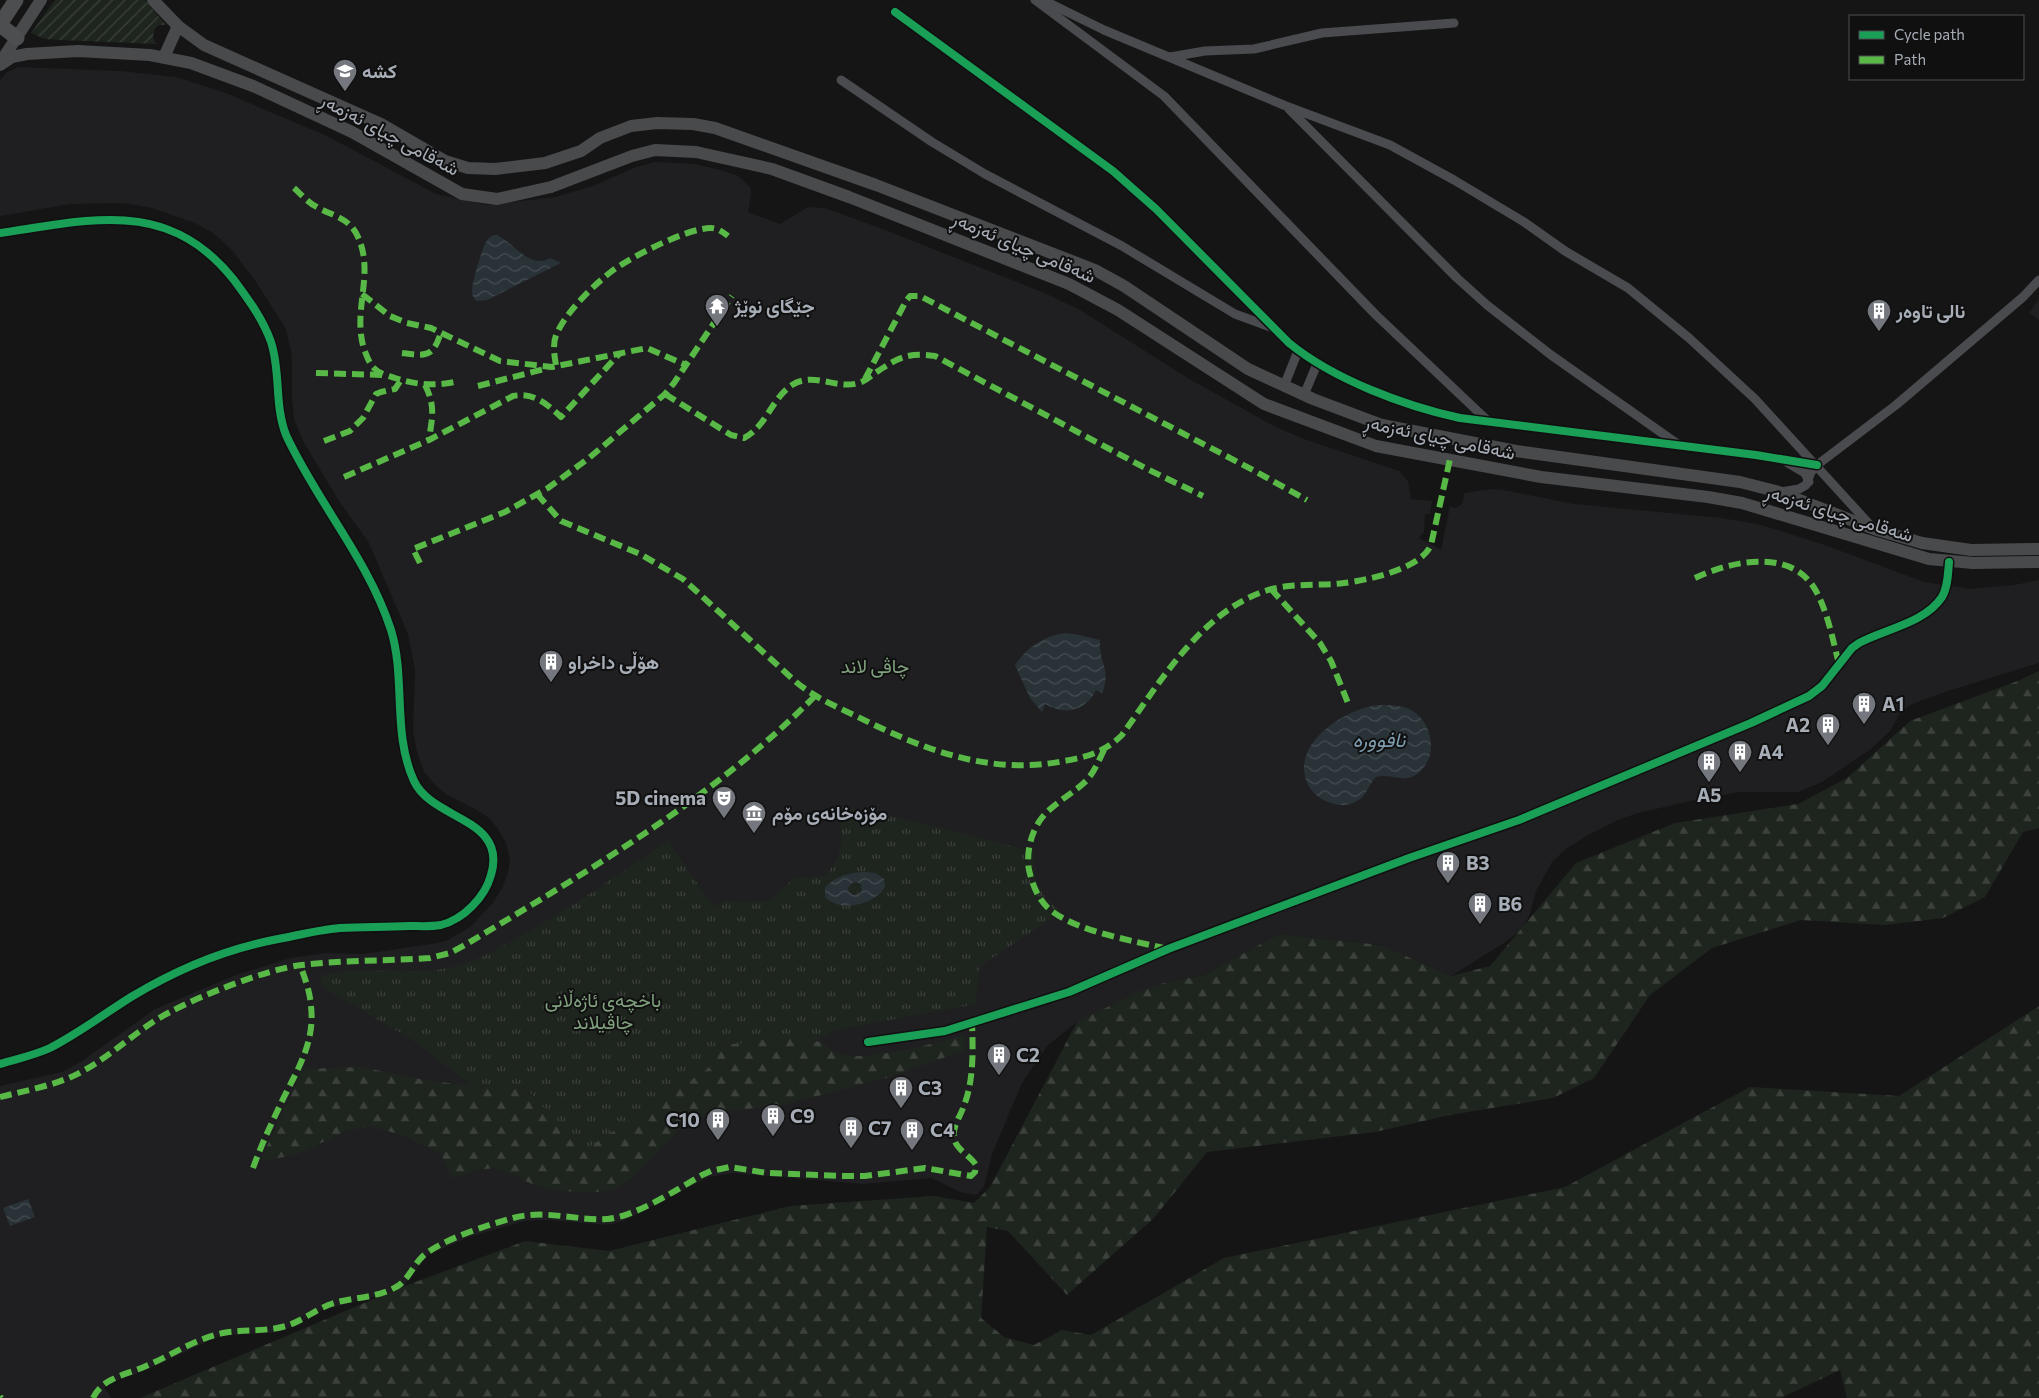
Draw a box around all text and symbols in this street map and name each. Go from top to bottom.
legend [1849,15,2024,80]
text: Cycle path [1894,25,1965,43]
text: Path [1894,50,1926,68]
school or university icon: كشه [332,58,358,92]
place label: كشه [362,59,397,82]
street label: شەقامی چیای ئەزمەڕ [314,87,464,184]
street label: شەقامی چیای ئەزمەڕ [946,206,1099,292]
temple icon: جێگای نوێژ [704,293,730,327]
place label: جێگای نوێژ [733,294,815,319]
building icon: نالی تاوەر [1866,298,1892,332]
place label: نالی تاوەر [1895,299,1965,324]
street label: شەقامی چیای ئەزمەڕ [1360,409,1518,469]
street label: شەقامی چیای ئەزمەڕ [1760,479,1916,551]
building icon: هۆڵی داخراو [538,649,564,683]
place label: هۆڵی داخراو [568,650,659,675]
park label: چاڤی لاند [841,654,909,680]
building icon: A1 [1851,691,1877,725]
place label: A1 [1882,692,1904,715]
building icon: A2 [1815,712,1841,746]
place label: A2 [1786,713,1810,736]
water label: نافوورە [1353,727,1407,753]
building icon: A4 [1727,739,1753,773]
place label: A4 [1758,740,1784,763]
building icon: A5 [1696,749,1722,783]
place label: A5 [1697,783,1721,806]
theatre icon: 5D cinema [711,785,737,819]
place label: 5D cinema [615,786,706,809]
museum icon: مۆزەخانەی مۆم [741,800,767,834]
place label: مۆزەخانەی مۆم [772,801,887,826]
building icon: B3 [1435,850,1461,884]
place label: B3 [1466,851,1490,874]
building icon: B6 [1467,891,1493,925]
place label: B6 [1498,892,1522,915]
park label: باخچەی ئاژەڵانی چاڤیلاند [545,988,661,1036]
building icon: C2 [986,1042,1012,1076]
place label: C2 [1016,1043,1040,1066]
building icon: C3 [888,1075,914,1109]
place label: C3 [918,1076,942,1099]
building icon: C9 [760,1103,786,1137]
place label: C9 [790,1104,815,1127]
building icon: C10 [705,1107,731,1141]
place label: C10 [666,1108,700,1131]
building icon: C7 [838,1115,864,1149]
place label: C7 [868,1116,891,1139]
building icon: C4 [899,1117,925,1151]
place label: C4 [930,1118,955,1141]

